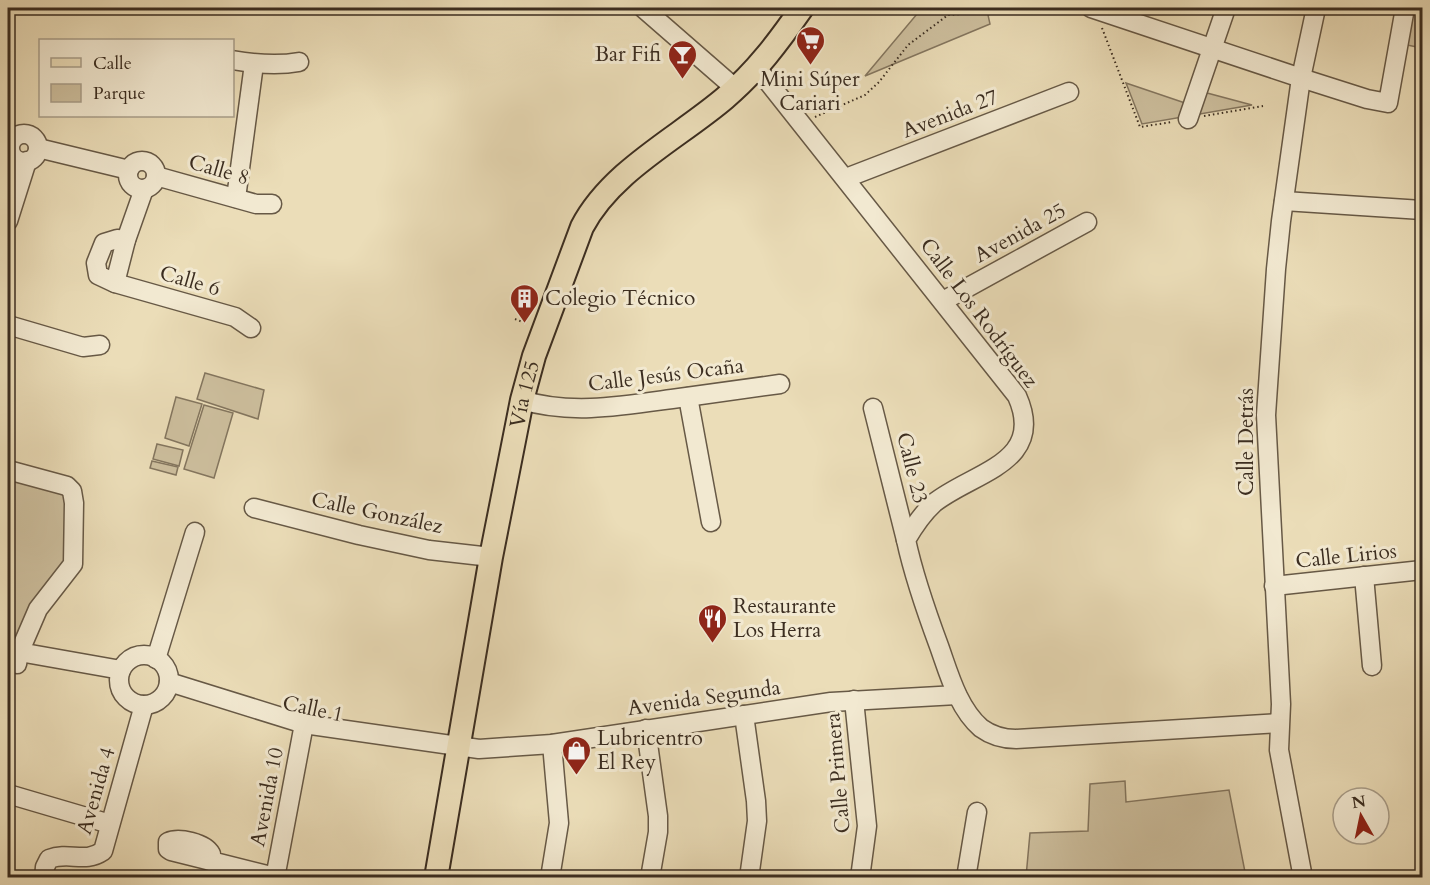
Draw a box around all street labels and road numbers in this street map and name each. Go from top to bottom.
street label: Avenida 27 [898,82,1002,146]
street label: Calle 8 [185,148,253,192]
street label: Avenida 25 [969,196,1071,270]
street label: Calle Los Rodríguez [913,232,1045,394]
street label: Calle 6 [156,259,224,303]
street label: Calle Jesús Ocaña [586,351,746,399]
street label: Vía 125 [502,357,547,430]
street label: Calle Detrás [1232,388,1261,496]
street label: Calle 23 [889,429,935,507]
street label: Calle González [309,485,446,541]
street label: Calle Lirios [1294,536,1398,576]
street label: Avenida Segunda [626,673,782,723]
street label: Calle 1 [280,688,346,730]
street label: Calle Primera [818,711,858,835]
street label: Avenida 4 [70,744,122,838]
street label: Avenida 10 [243,745,291,849]

